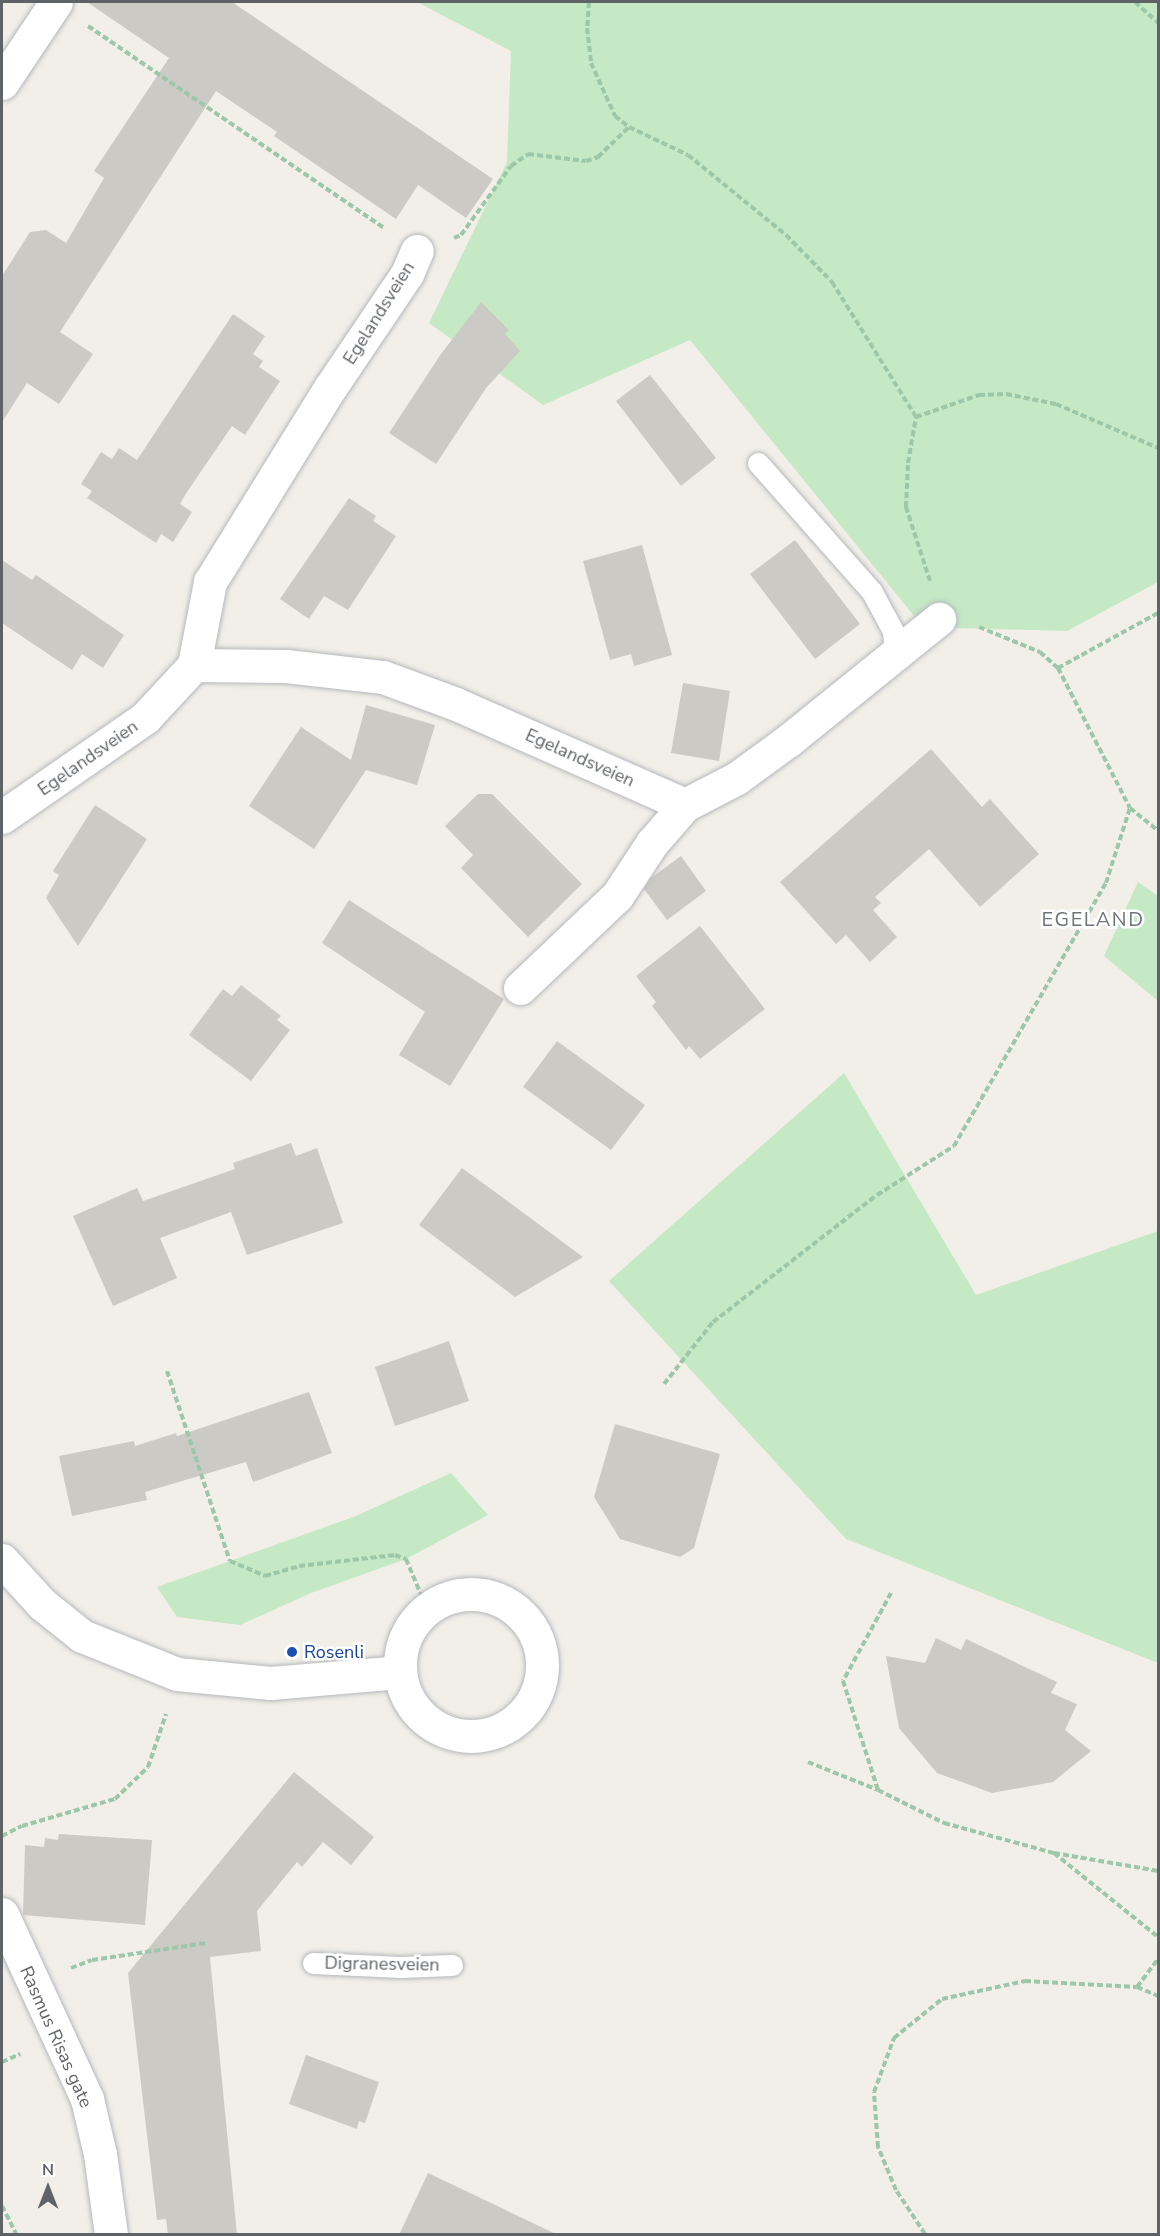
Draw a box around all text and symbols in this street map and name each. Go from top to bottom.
street label: Egelandsveien [339,258,419,368]
street label: Egelandsveien [34,716,142,800]
street label: Egelandsveien [522,724,638,792]
district label: EGELAND [1042,907,1144,931]
place label: Rosenli [304,1641,364,1663]
marker: Rosenli [285,1645,299,1659]
street label: Digranesveien [324,1952,440,1976]
street label: Rasmus Risas gate [15,1963,97,2111]
north arrow [18,2158,78,2218]
text: N [42,2159,54,2181]

